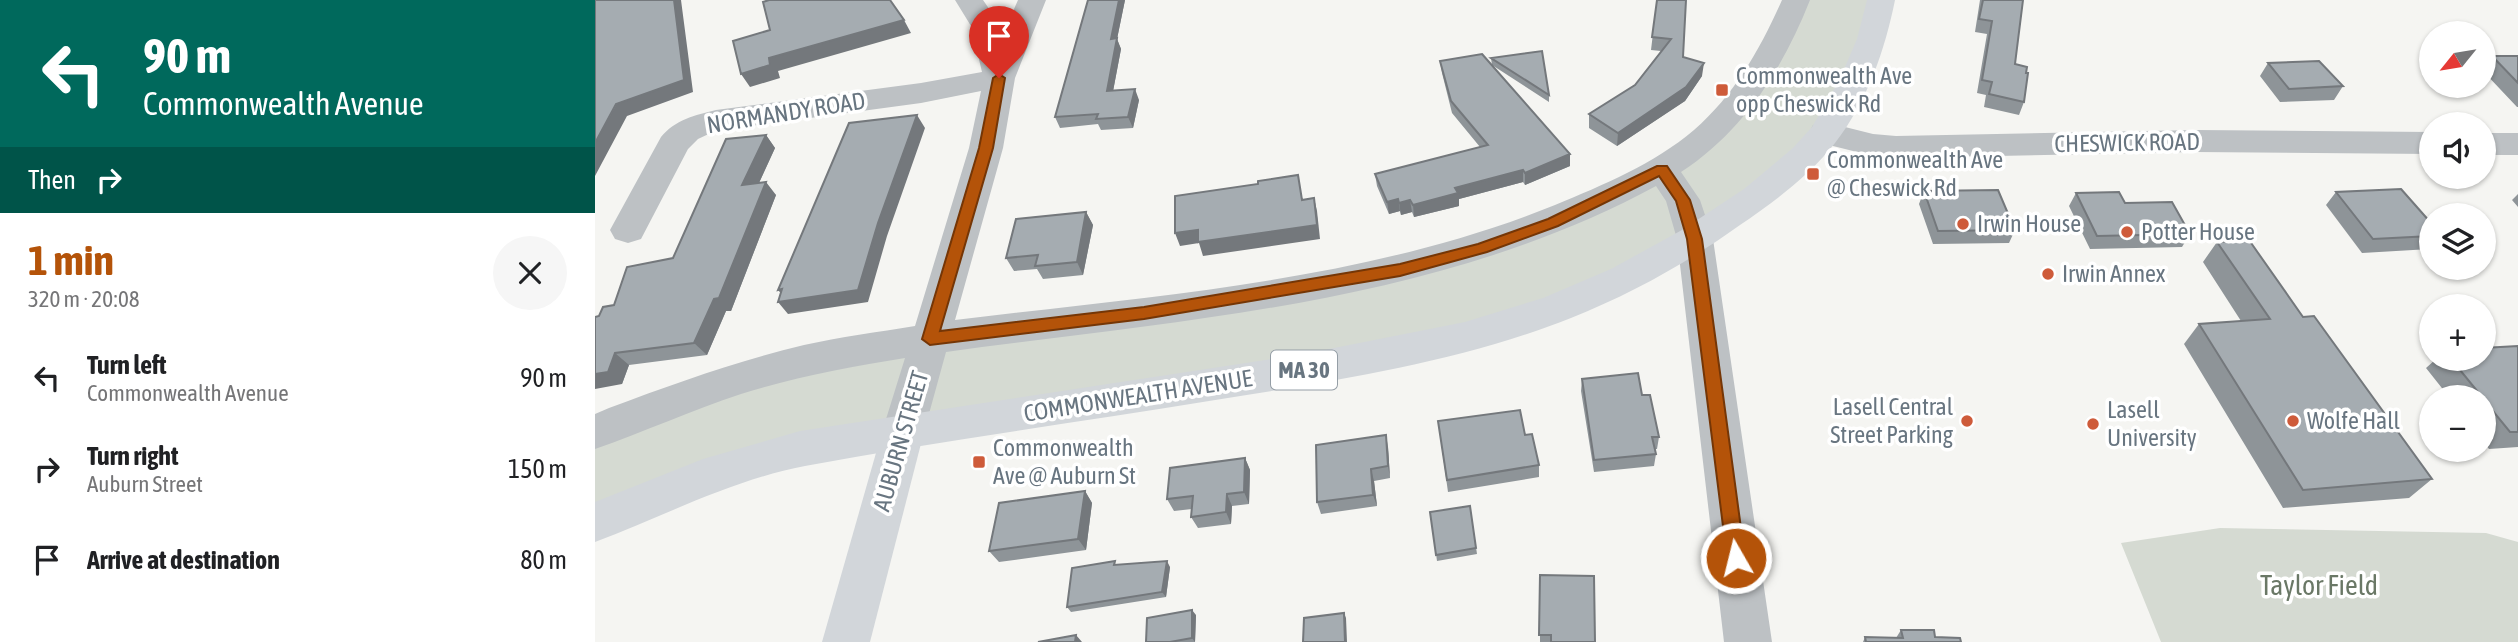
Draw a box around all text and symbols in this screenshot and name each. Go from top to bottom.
pin [969,6,1029,78]
icon: arrive [980,17,1018,55]
north arrow [2419,21,2495,98]
map controls [2419,21,2496,462]
text: 90 m [143,27,231,83]
icon: left [28,28,119,119]
place label: Commonwealth Ave opp Cheswick Rd [1736,62,1912,117]
marker: Commonwealth Ave opp Cheswick Rd [1714,82,1730,98]
text: Commonwealth Avenue [143,85,423,122]
street label: NORMANDY ROAD [705,87,867,138]
button: sound [2419,112,2496,189]
street label: CHESWICK ROAD [2054,128,2200,157]
place label: Commonwealth Ave @ Cheswick Rd [1827,146,2003,201]
icon: right [90,161,128,199]
text: Then [28,165,76,195]
marker: Commonwealth Ave @ Cheswick Rd [1805,166,1821,182]
button: layers [2419,203,2496,280]
place label: Irwin House [1977,210,2081,237]
marker: Irwin House [1955,216,1971,232]
place label: Potter House [2141,218,2255,245]
marker: Potter House [2119,224,2135,240]
text: 1 min [28,236,114,284]
button: close [493,236,567,310]
place label: Irwin Annex [2062,260,2166,287]
marker: Irwin Annex [2040,266,2056,282]
text: 320 m · 20:08 [28,286,140,312]
button: + [2419,294,2496,371]
text: Turn left [87,350,167,380]
road number: MA 30 [1271,350,1337,390]
icon: left [28,359,66,397]
text: 90 m [520,363,567,393]
street label: COMMONWEALTH AVENUE [1022,364,1254,427]
street label: AUBURN STREET [868,367,934,514]
text: Commonwealth Avenue [87,380,289,406]
button: − [2419,385,2496,462]
place label: Lasell Central Street Parking [1830,393,1954,448]
place label: Lasell University [2107,396,2197,451]
place label: Wolfe Hall [2307,407,2401,434]
marker: Lasell Central Street Parking [1959,413,1975,429]
marker: Wolfe Hall [2285,413,2301,429]
marker: Lasell University [2085,416,2101,432]
place label: Commonwealth Ave @ Auburn St [993,434,1136,489]
text: Turn right [87,441,178,471]
icon: right [28,450,66,488]
text: 150 m [508,454,567,484]
marker: Commonwealth Ave @ Auburn St [971,454,987,470]
text: Auburn Street [87,471,203,497]
position arrow [1699,521,1773,595]
icon: arrive [28,541,66,579]
text: Arrive at destination [87,545,280,575]
text: 80 m [520,545,567,575]
park label: Taylor Field [2260,569,2378,601]

